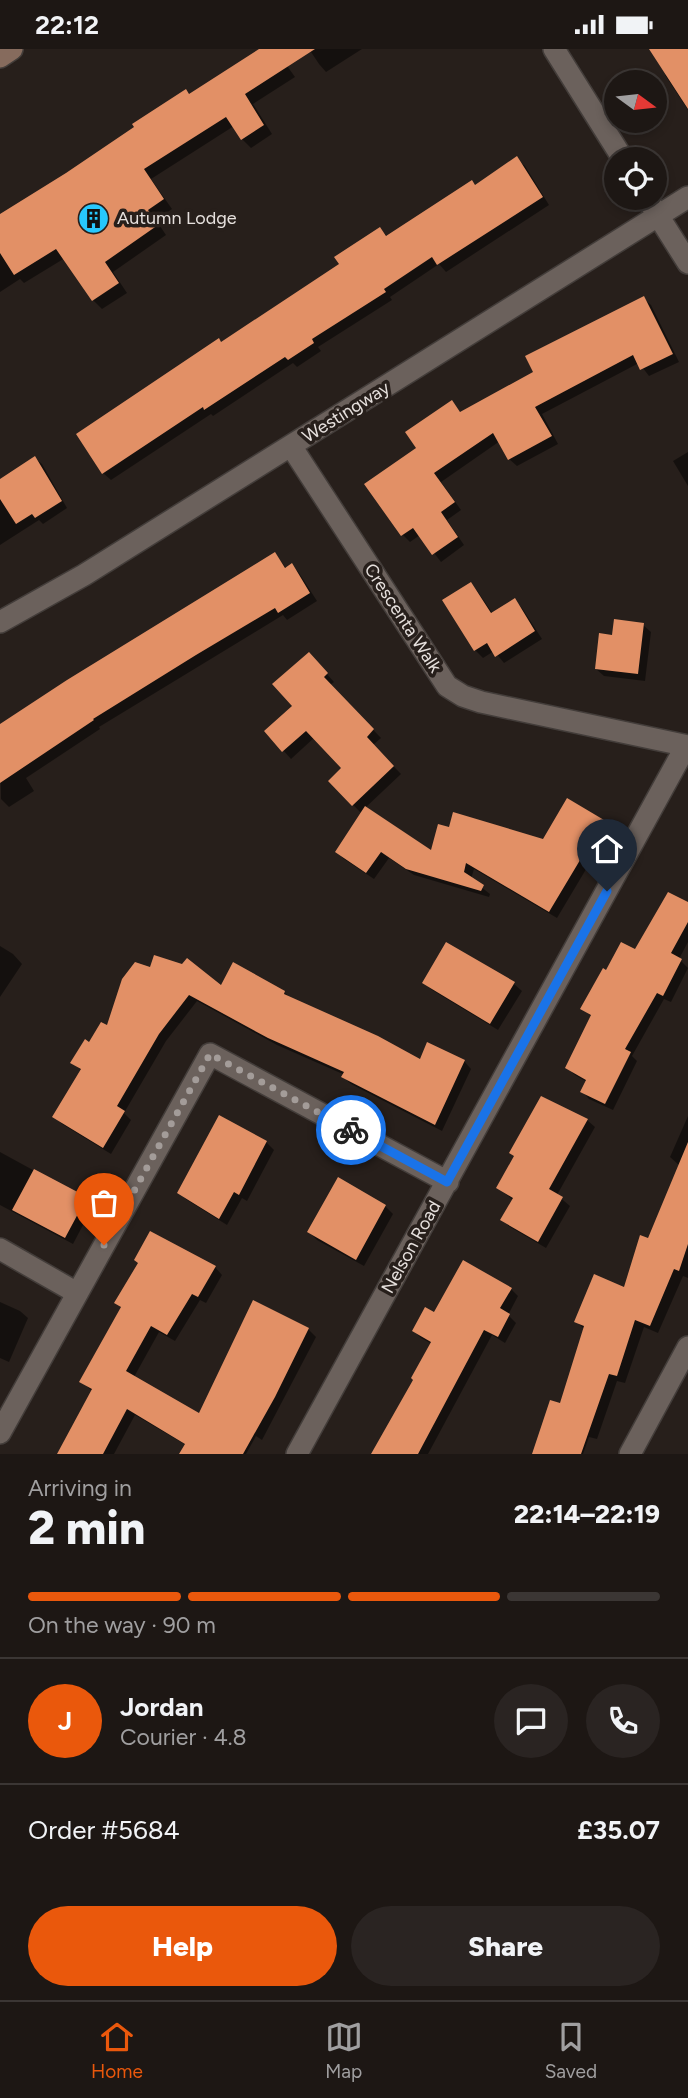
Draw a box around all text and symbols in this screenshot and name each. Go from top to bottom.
text: 22:12 [35,9,99,41]
north arrow [604,70,667,133]
map controls [604,70,667,210]
button: locate [604,147,667,210]
building icon: Autumn Lodge [77,201,111,235]
place label: Autumn Lodge [117,207,237,229]
street label: Westingway [298,376,394,448]
street label: Crescenta Walk [360,559,447,677]
pin [577,819,637,891]
icon: home [588,830,626,868]
courier [316,1095,386,1165]
icon: bike [332,1111,370,1149]
pin [74,1173,134,1245]
icon: bag [85,1184,123,1222]
street label: Nelson Road [377,1197,445,1297]
text: Arriving in [28,1474,132,1502]
text: 22:14–22:19 [514,1498,660,1530]
text: 2 min [28,1500,145,1556]
text: On the way · 90 m [28,1611,216,1639]
button: chat [494,1684,568,1758]
button: phone [586,1684,660,1758]
text: Jordan [120,1691,203,1723]
text: J [58,1705,72,1737]
text: Courier · 4.8 [120,1723,247,1751]
text: Order #5684 [28,1814,180,1846]
text: £35.07 [577,1814,660,1846]
button: Help [28,1906,337,1986]
button: Share [351,1906,660,1986]
tab: Home [91,2018,143,2083]
tab: Map [325,2018,363,2083]
tab: Saved [545,2018,597,2083]

